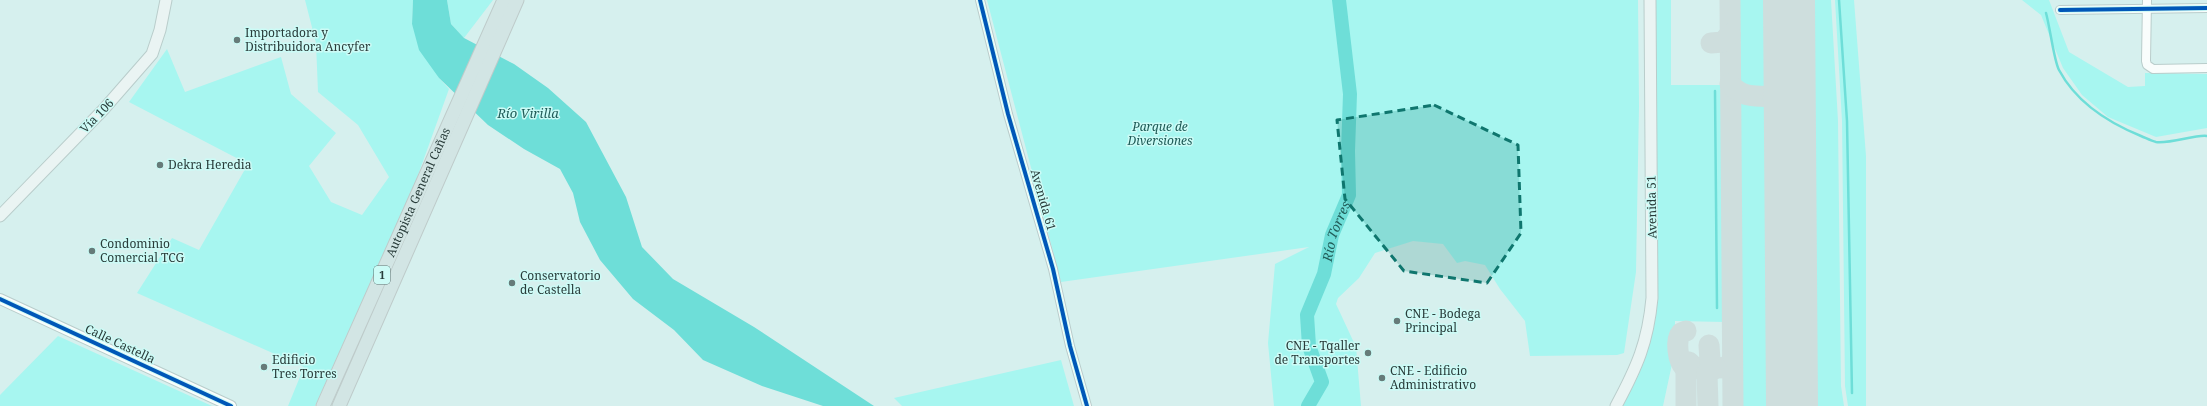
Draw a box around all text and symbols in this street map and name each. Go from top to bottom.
place label: Importadora y Distribuidora Ancyfer [245,24,371,55]
marker: Importadora y Distribuidora Ancyfer [232,35,242,45]
street label: Vía 106 [76,94,118,137]
water label: Río Virilla [496,104,559,122]
park label: Parque de Diversiones [1126,118,1193,149]
street label: Autopista General Cañas [382,125,454,260]
place label: Dekra Heredia [168,156,252,173]
marker: Dekra Heredia [155,160,165,170]
street label: Avenida 61 [1027,167,1060,233]
street label: Avenida 51 [1642,175,1661,239]
water label: Río Torres [1318,198,1354,264]
place label: Condominio Comercial TCG [100,235,185,266]
marker: Condominio Comercial TCG [87,246,97,256]
road number: 1 [374,266,390,284]
place label: Conservatorio de Castella [520,267,601,298]
marker: Conservatorio de Castella [507,278,517,288]
place label: CNE - Bodega Principal [1405,305,1481,336]
marker: CNE - Bodega Principal [1392,316,1402,326]
street label: Calle Castella [82,320,158,367]
place label: CNE - Tqaller de Transportes [1274,337,1360,368]
marker: CNE - Tqaller de Transportes [1363,348,1373,358]
place label: Edificio Tres Torres [272,351,337,382]
marker: Edificio Tres Torres [259,362,269,372]
place label: CNE - Edificio Administrativo [1390,362,1476,393]
marker: CNE - Edificio Administrativo [1377,373,1387,383]

